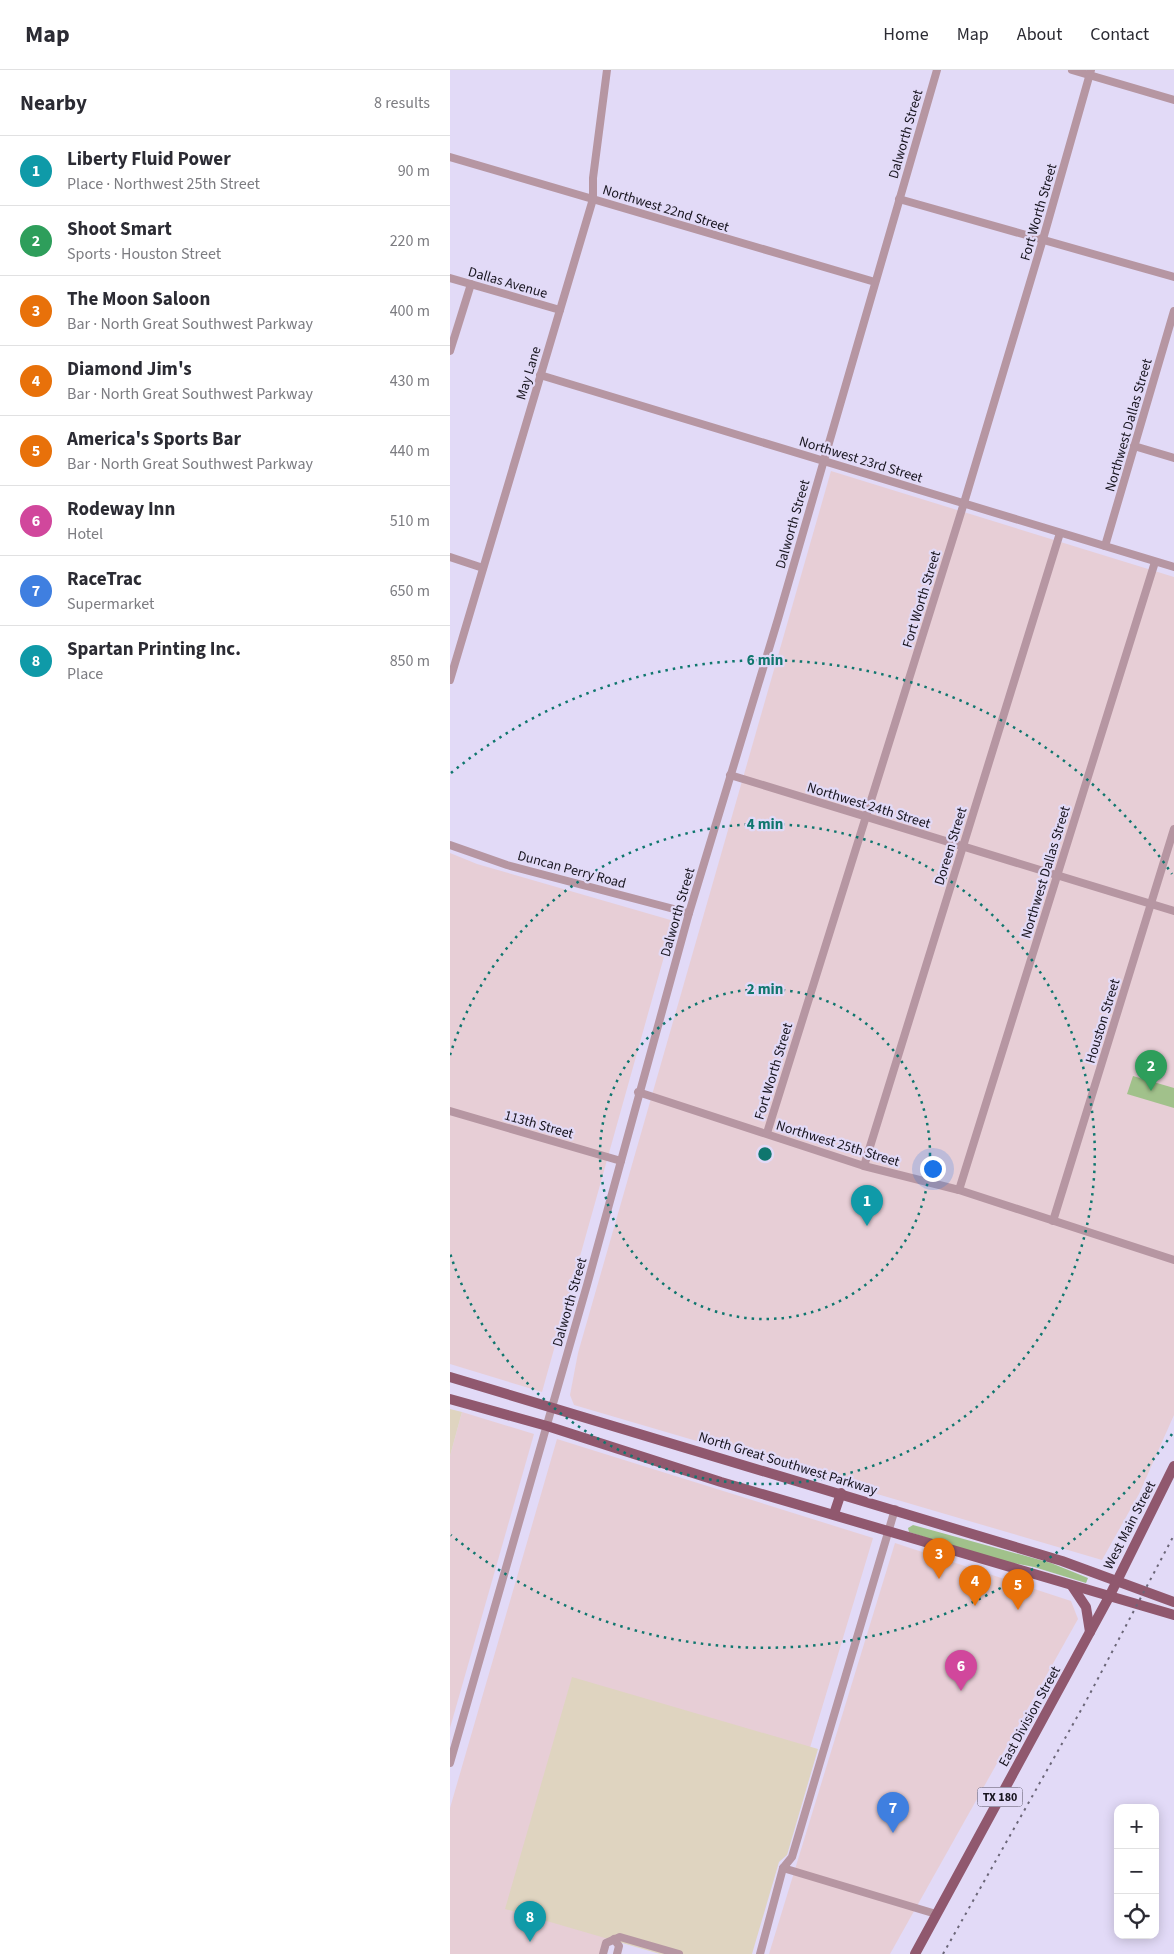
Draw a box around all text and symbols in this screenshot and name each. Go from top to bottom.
text: Map [25,17,70,52]
text: Home [883,22,929,47]
text: Map [957,22,989,47]
text: About [1017,22,1062,47]
text: Contact [1090,22,1149,47]
street label: Dalworth Street [884,87,928,181]
text: Nearby [20,88,87,118]
text: 8 results [374,92,430,114]
text: Liberty Fluid Power [67,146,231,173]
text: 1 [32,160,40,182]
text: 90 m [398,160,430,182]
street label: Fort Worth Street [1016,161,1062,263]
text: Place · Northwest 25th Street [67,173,260,195]
street label: Northwest 22nd Street [600,180,732,238]
text: Shoot Smart [67,216,172,243]
text: 2 [32,230,40,252]
text: 220 m [390,230,430,252]
text: Sports · Houston Street [67,243,221,265]
street label: Dallas Avenue [466,262,550,304]
text: The Moon Saloon [67,286,210,313]
text: 3 [32,300,40,322]
text: 400 m [390,300,430,322]
text: Bar · North Great Southwest Parkway [67,313,313,335]
street label: May Lane [511,344,547,403]
text: Diamond Jim's [67,356,192,383]
street label: Northwest Dallas Street [1100,356,1158,494]
text: 4 [32,370,40,392]
text: 430 m [390,370,430,392]
text: Bar · North Great Southwest Parkway [67,383,313,405]
text: America's Sports Bar [67,426,241,453]
street label: Northwest 23rd Street [796,432,925,488]
text: 5 [32,440,40,462]
text: 440 m [390,440,430,462]
text: Bar · North Great Southwest Parkway [67,453,313,475]
street label: Dalworth Street [771,477,815,571]
text: Rodeway Inn [67,496,175,523]
text: 6 [32,510,40,532]
text: 510 m [390,510,430,532]
text: Hotel [67,523,103,545]
street label: Fort Worth Street [898,548,946,650]
text: RaceTrac [67,566,142,593]
text: 7 [32,580,40,602]
text: 650 m [390,580,430,602]
text: Supermarket [67,593,154,615]
text: Spartan Printing Inc. [67,636,241,663]
text: 8 [32,650,40,672]
text: 850 m [390,650,430,672]
text: 6 min [747,650,783,671]
text: Place [67,663,103,685]
street label: Northwest 24th Street [805,778,933,834]
street label: Northwest Dallas Street [1016,803,1076,941]
street label: Doreen Street [930,805,972,888]
text: 4 min [747,814,783,835]
street label: Duncan Perry Road [515,846,628,894]
street label: Dalworth Street [656,865,700,959]
street label: Houston Street [1081,976,1125,1066]
text: 2 min [747,979,783,1000]
street label: Fort Worth Street [750,1020,798,1122]
pin: 2 [1135,1050,1167,1091]
street label: 113th Street [502,1106,576,1144]
street label: Northwest 25th Street [774,1116,902,1172]
centre of rings [756,1145,774,1163]
your location [920,1156,946,1182]
pin: 1 [851,1185,883,1226]
street label: Dalworth Street [548,1255,592,1349]
street label: North Great Southwest Parkway [696,1427,880,1501]
street label: West Main Street [1099,1477,1161,1573]
pin: 3 [923,1538,955,1579]
pin: 4 [959,1565,991,1606]
pin: 5 [1002,1569,1034,1610]
pin: 6 [945,1650,977,1691]
street label: East Division Street [994,1662,1066,1770]
road number: TX 180 [978,1788,1022,1806]
pin: 7 [877,1792,909,1833]
map controls [1114,1804,1159,1939]
button: + [1114,1804,1159,1849]
button: − [1114,1849,1159,1894]
button: locate [1114,1894,1159,1939]
pin: 8 [514,1901,546,1942]

